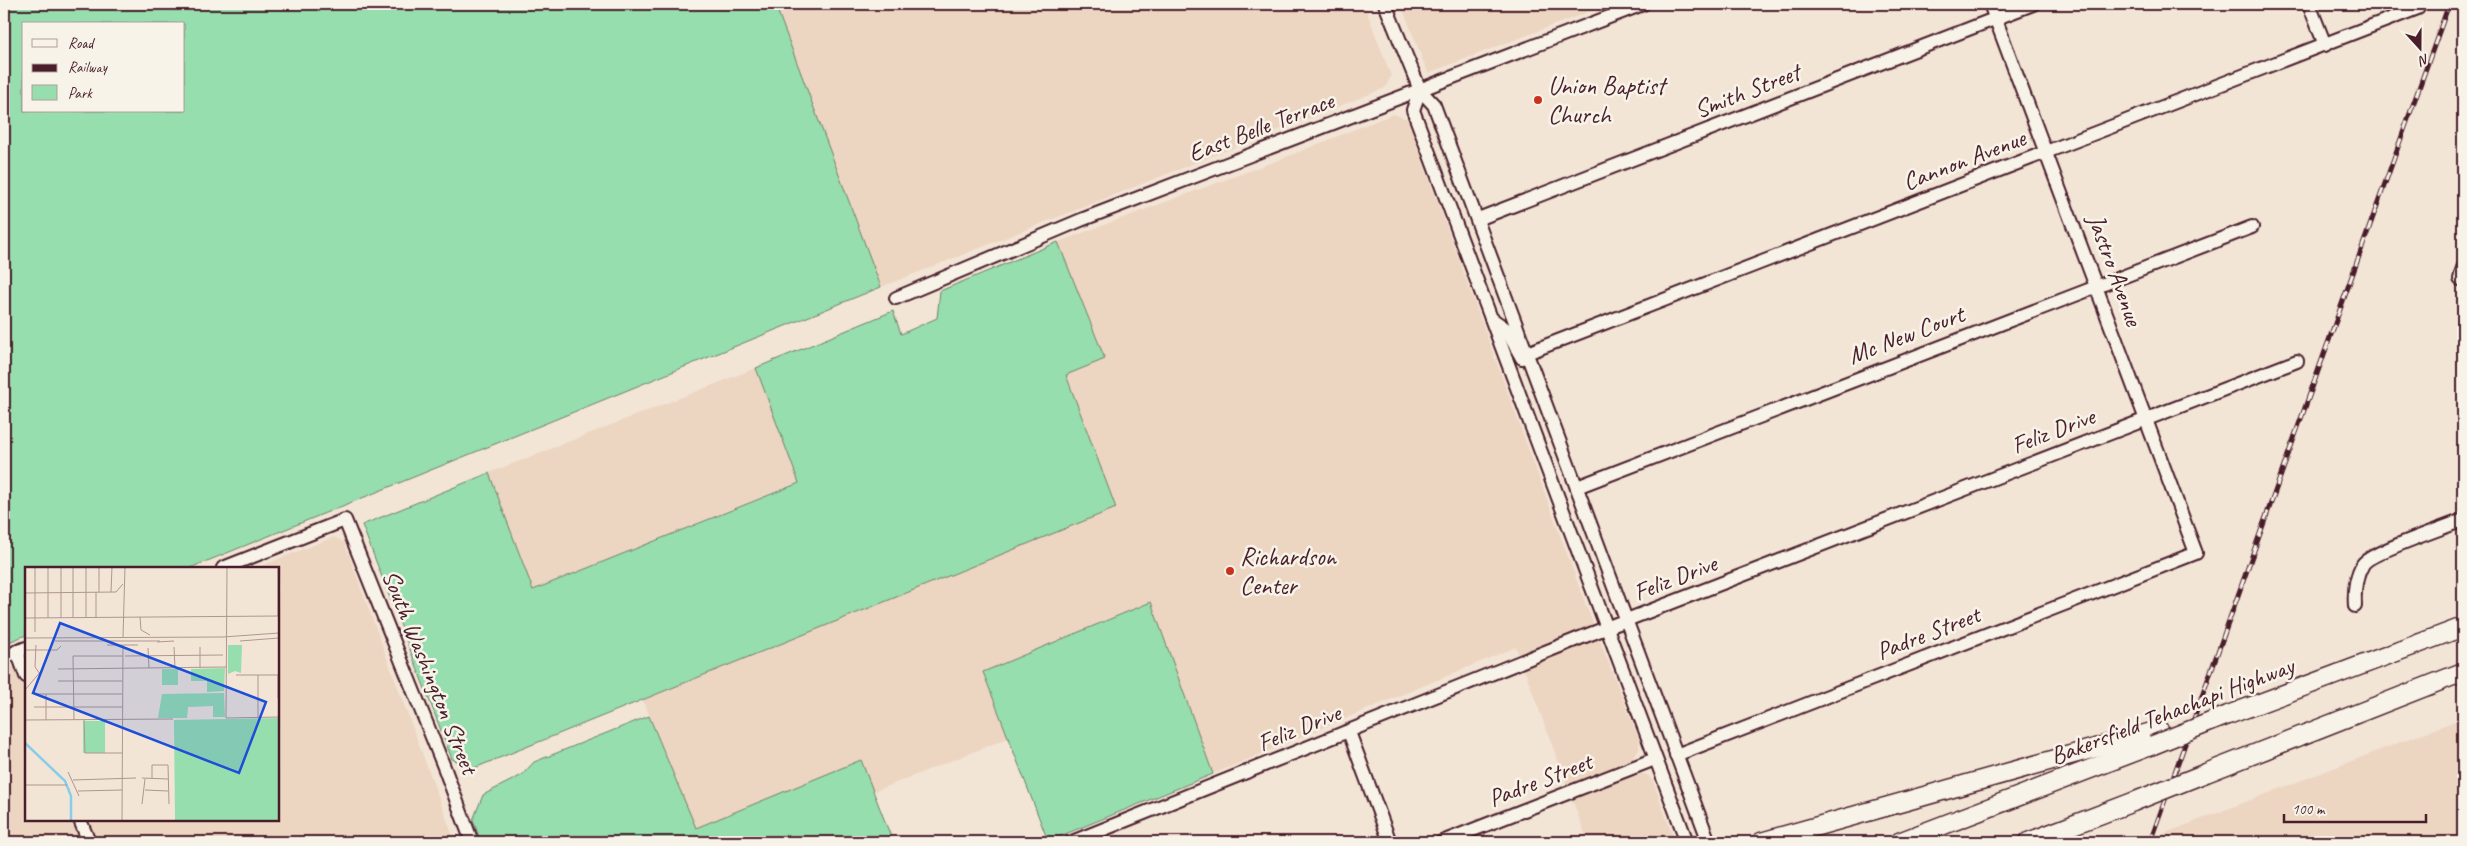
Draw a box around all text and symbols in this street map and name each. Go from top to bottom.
legend [22,22,185,112]
north arrow [2394,22,2444,72]
text: Road [68,34,95,53]
text: N [2415,50,2432,70]
street label: Smith Street [1690,55,1808,126]
text: Railway [68,58,109,77]
place label: Union Baptist Church [1548,70,1668,131]
text: Park [68,84,93,103]
street label: East Belle Terrace [1184,84,1340,169]
marker: Union Baptist Church [1532,94,1544,106]
street label: Cannon Avenue [1898,121,2032,198]
street label: Jastro Avenue [2080,209,2151,332]
street label: Mc New Court [1844,297,1971,372]
street label: Feliz Drive [2007,400,2101,461]
place label: Richardson Center [1240,541,1338,602]
street label: Feliz Drive [1629,547,1723,608]
street label: South Washington Street [374,565,487,781]
marker: Richardson Center [1224,565,1236,577]
inset map [25,567,279,821]
street label: Padre Street [1872,598,1987,667]
street label: Bakersfield Tehachapi Highway [2046,649,2301,772]
street label: Feliz Drive [1253,696,1347,759]
street label: Padre Street [1484,745,1599,814]
scale bar [2284,791,2427,823]
text: 100 m [2292,800,2326,819]

